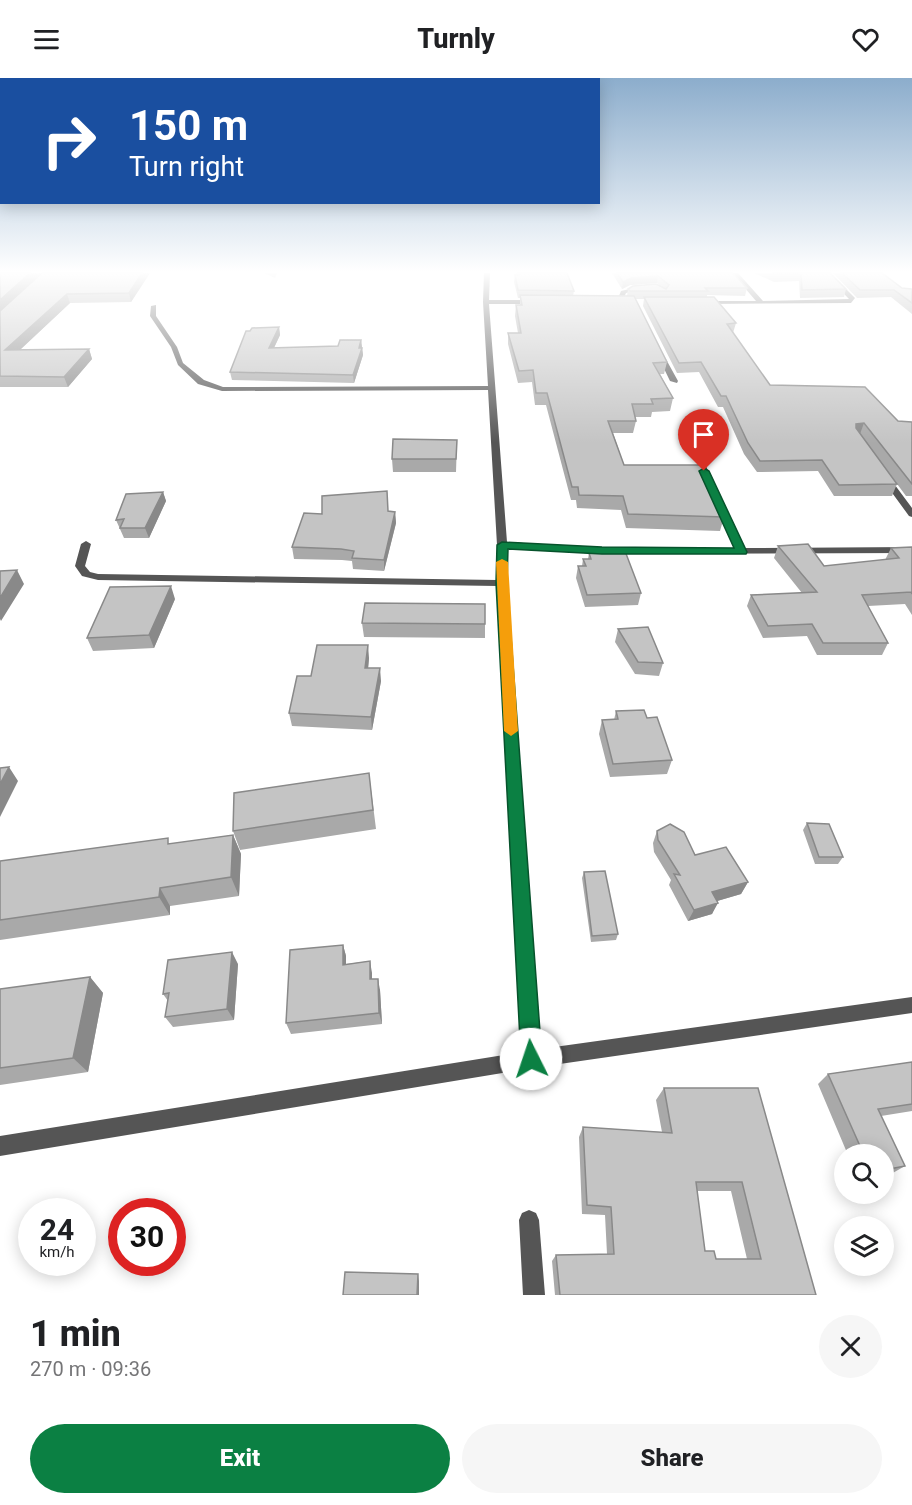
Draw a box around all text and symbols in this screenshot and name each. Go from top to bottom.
icon: menu [30,23,63,56]
text: Turnly [417,23,495,55]
icon: heart [849,23,882,56]
text: 150 m [129,101,248,150]
icon: right [30,102,108,180]
text: Turn right [129,151,244,183]
pin [678,409,729,471]
icon: arrive [687,418,720,451]
position arrow [499,1027,563,1091]
map controls [834,1144,894,1276]
button: search [834,1144,894,1204]
speed limit sign: 30 [108,1198,186,1276]
text: 24 [40,1212,74,1247]
button: layers [834,1216,894,1276]
text: km/h [39,1243,75,1261]
text: 1 min [30,1313,121,1355]
button: close [819,1315,882,1378]
text: 270 m · 09:36 [30,1357,151,1381]
button: Exit [30,1424,450,1493]
button: Share [462,1424,882,1493]

